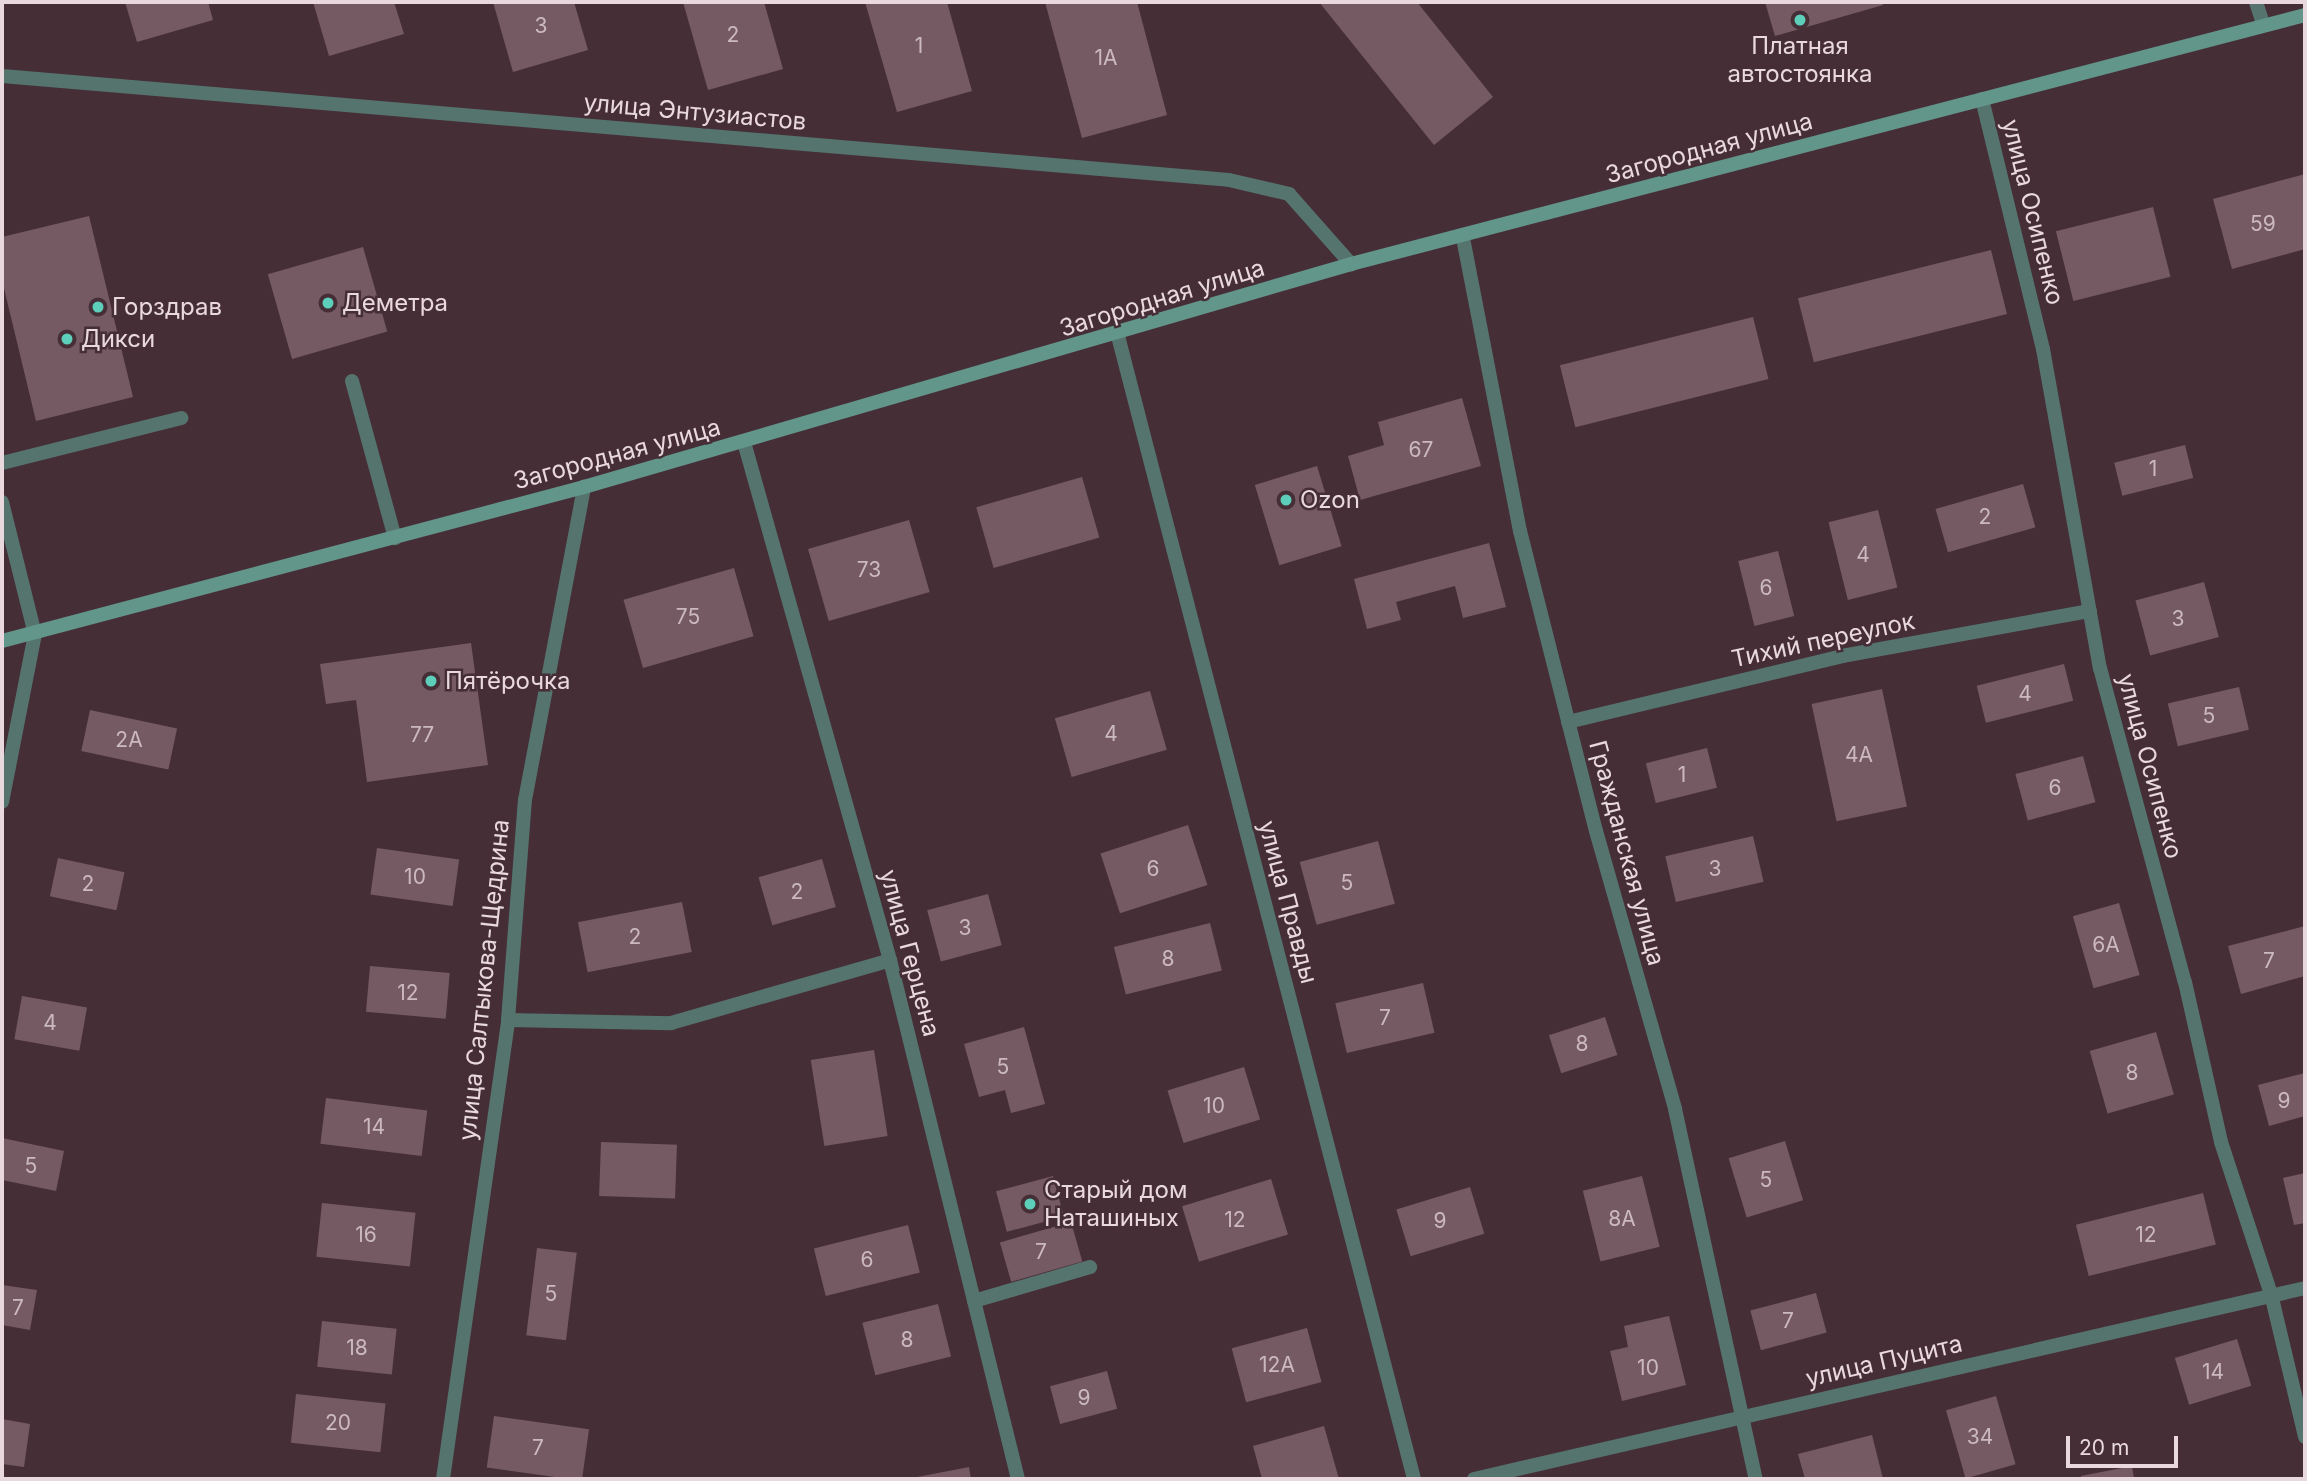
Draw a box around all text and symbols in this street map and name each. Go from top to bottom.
marker: Платная автостоянка [1792,12,1808,28]
house number: 3 [535,13,547,39]
house number: 2 [727,22,739,48]
place label: Платная автостоянка [1727,32,1873,88]
house number: 1 [915,33,923,59]
house number: 1А [1094,45,1118,71]
street label: улица Энтузиастов [583,88,807,136]
street label: Загородная улица [1602,107,1816,189]
street label: улица Осипенко [1996,116,2070,308]
house number: 59 [2250,211,2276,237]
street label: Загородная улица [1056,253,1268,343]
place label: Деметра [342,289,448,317]
place label: Горздрав [112,293,222,321]
marker: Деметра [320,295,336,311]
marker: Горздрав [90,299,106,315]
place label: Дикси [81,325,155,353]
marker: Дикси [59,331,75,347]
street label: Загородная улица [510,413,724,495]
house number: 67 [1409,437,1433,463]
house number: 1 [2149,456,2157,482]
place label: Ozon [1300,486,1360,514]
marker: Ozon [1278,492,1294,508]
house number: 2 [1979,504,1991,530]
house number: 4 [1856,542,1870,568]
house number: 73 [857,557,881,583]
house number: 6 [1759,575,1773,601]
house number: 75 [676,604,700,630]
house number: 3 [2172,606,2184,632]
street label: Тихий переулок [1729,607,1917,673]
place label: Пятёрочка [445,667,571,695]
street label: улица Осипенко [2111,670,2189,862]
marker: Пятёрочка [423,673,439,689]
house number: 4 [2018,681,2032,707]
house number: 5 [2203,703,2215,729]
house number: 4 [1104,721,1118,747]
house number: 77 [410,722,434,748]
house number: 2А [115,727,143,753]
street label: Гражданская улица [1583,737,1671,969]
house number: 4А [1845,742,1873,768]
house number: 1 [1678,762,1686,788]
house number: 6 [2048,775,2062,801]
street label: улица Правды [1252,817,1324,987]
street label: улица Салтыкова-Щедрина [453,818,515,1142]
house number: 6 [1146,856,1160,882]
house number: 3 [1709,856,1721,882]
house number: 10 [404,864,426,890]
street label: улица Герцена [874,866,946,1040]
house number: 5 [1341,870,1353,896]
house number: 2 [82,871,94,897]
house number: 2 [791,879,803,905]
house number: 3 [959,915,971,941]
house number: 2 [629,924,641,950]
house number: 6А [2092,932,2120,958]
house number: 8 [1162,946,1174,972]
house number: 7 [2263,948,2275,974]
house number: 12 [397,980,419,1006]
house number: 7 [1379,1005,1391,1031]
house number: 4 [43,1010,57,1036]
house number: 8 [1576,1031,1588,1057]
house number: 5 [997,1054,1009,1080]
house number: 8 [2126,1060,2138,1086]
house number: 9 [2277,1088,2291,1114]
house number: 10 [1203,1093,1225,1119]
house number: 14 [363,1114,385,1140]
house number: 5 [25,1153,37,1179]
house number: 5 [1760,1167,1772,1193]
place label: Старый дом Наташиных [1044,1176,1187,1232]
marker: Старый дом Наташиных [1022,1196,1038,1212]
house number: 8А [1608,1206,1636,1232]
house number: 12 [1224,1207,1246,1233]
house number: 9 [1433,1208,1447,1234]
house number: 16 [355,1222,377,1248]
house number: 12 [2135,1222,2157,1248]
house number: 7 [1035,1239,1047,1265]
house number: 6 [860,1247,874,1273]
house number: 5 [545,1281,557,1307]
house number: 7 [12,1295,24,1321]
house number: 7 [1782,1308,1794,1334]
house number: 8 [901,1327,913,1353]
street label: улица Пуцита [1803,1329,1965,1393]
house number: 18 [346,1335,368,1361]
house number: 12А [1259,1352,1295,1378]
house number: 10 [1637,1355,1659,1381]
house number: 14 [2202,1359,2224,1385]
house number: 9 [1077,1385,1091,1411]
house number: 20 [325,1410,351,1436]
scale bar [2069,1422,2181,1466]
house number: 34 [1967,1424,1993,1450]
house number: 7 [532,1435,544,1461]
text: 20 m [2079,1435,2129,1460]

